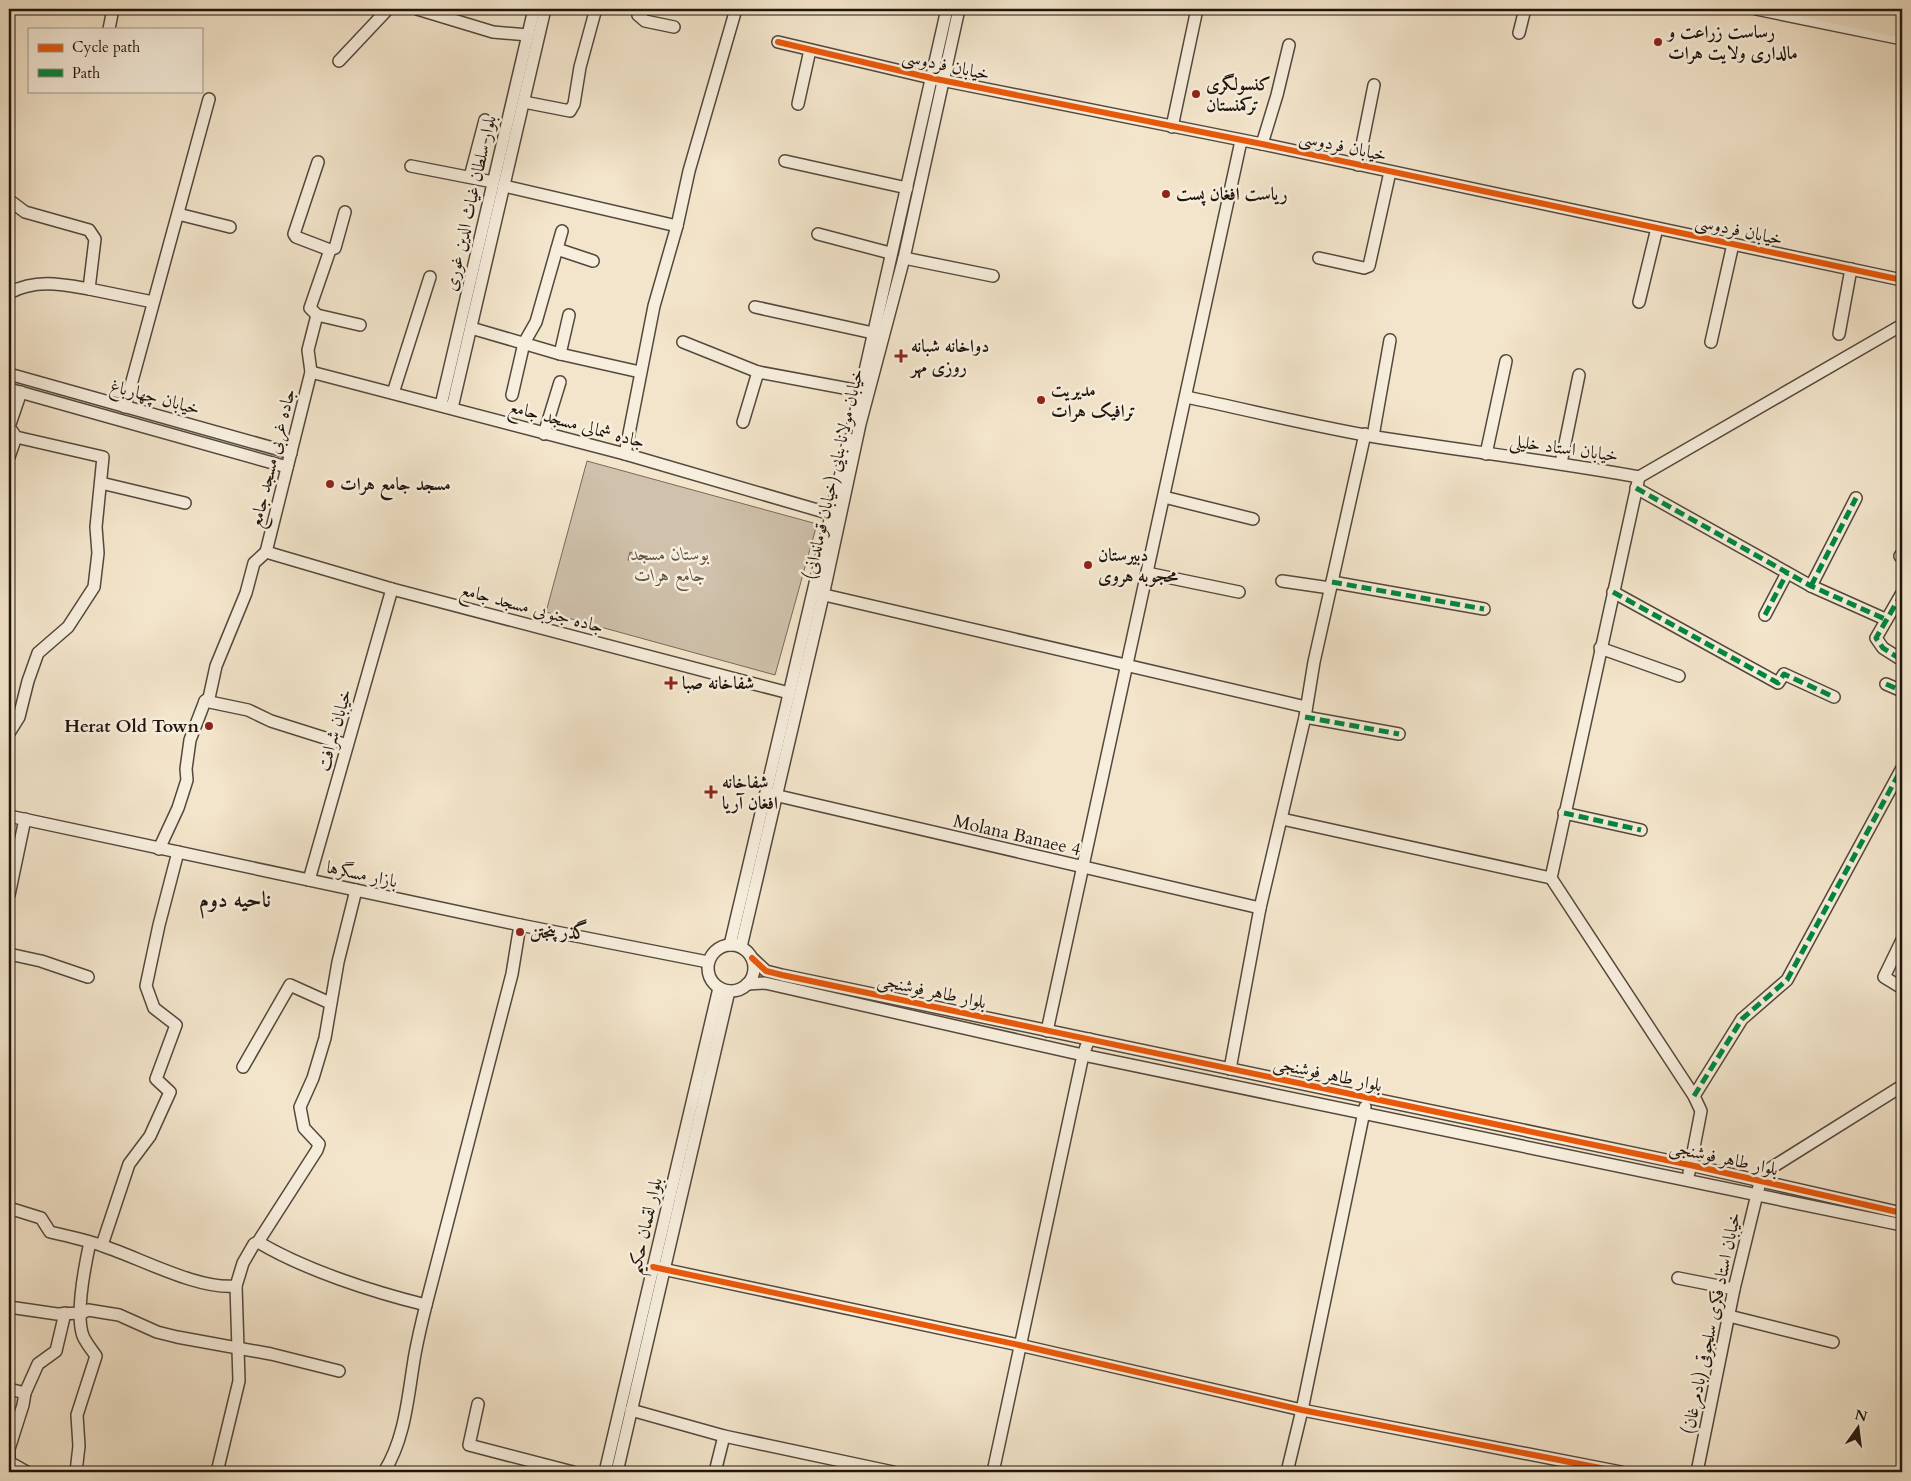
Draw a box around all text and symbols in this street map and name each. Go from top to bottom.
place label: رساست زراعت و مالداری ولایت هرات [1666,20,1798,66]
legend [28,28,202,92]
marker: رساست زراعت و مالداری ولایت هرات [1652,36,1664,48]
text: Cycle path [72,37,141,57]
street label: خیابان فردوسی [900,44,992,87]
text: Path [72,63,101,83]
place label: کنسولگری ترکمنستان [1206,72,1271,118]
marker: کنسولگری ترکمنستان [1190,88,1202,100]
street label: بلوار سلطان غیاث الدین غوری [438,113,503,293]
street label: خیابان فردوسی [1297,125,1389,168]
place label: ریاست افغان پست [1176,182,1288,207]
marker: ریاست افغان پست [1160,188,1172,200]
street label: خیابان فردوسی [1693,209,1785,252]
place label: دواخانه شبانه روزی مهر [909,334,989,380]
marker: دواخانه شبانه روزی مهر [895,350,907,362]
street label: خیابان مولانا بنایی (خیابان قوماندانی) [797,366,870,582]
street label: خیابان چهارباغ [107,374,202,423]
place label: مدیریت ترافیک هرات [1051,378,1136,424]
street label: جاده غربی مسجد جامع [243,386,305,531]
street label: جاده شمالی مسجد جامع [505,394,648,458]
marker: مدیریت ترافیک هرات [1035,394,1047,406]
street label: خیابان استاد خلیلی [1508,429,1620,468]
place label: مسجد جامع هرات [340,472,451,501]
marker: مسجد جامع هرات [324,478,336,490]
park label: بوستان مسجد جامع هرات [630,542,710,591]
place label: دبیرستان محجوبه هروی [1098,543,1179,589]
marker: دبیرستان محجوبه هروی [1082,559,1094,571]
street label: جاده جنوبی مسجد جامع [457,577,606,643]
place label: شفاخانه صبا [682,671,754,696]
marker: شفاخانه صبا [664,676,678,690]
street label: خیابان شرافت [311,686,358,774]
place label: Herat Old Town [64,714,199,739]
marker: Herat Old Town [203,720,215,732]
place label: شفاخانه افغان آریا [722,770,778,816]
marker: شفاخانه افغان آریا [704,785,718,799]
street label: Molana Banaee 4 [951,809,1083,862]
street label: بازار مسگرها [324,855,400,894]
district label: ناحیه دوم [199,885,271,919]
place label: گذر پنجتن [530,919,587,945]
marker: گذر پنجتن [514,926,526,938]
street label: بلوار طاهر فوشنجی [875,968,989,1015]
street label: بلوار طاهر فوشنجی [1271,1051,1385,1098]
street label: بلوار طاهر فوشنجی [1667,1135,1781,1182]
street label: بلوار لقمان حکیم [622,1175,674,1278]
street label: خیابان استاد فکری سلجوقی (بادمرغان) [1676,1210,1747,1436]
north arrow [1834,1404,1884,1454]
text: N [1853,1405,1869,1427]

